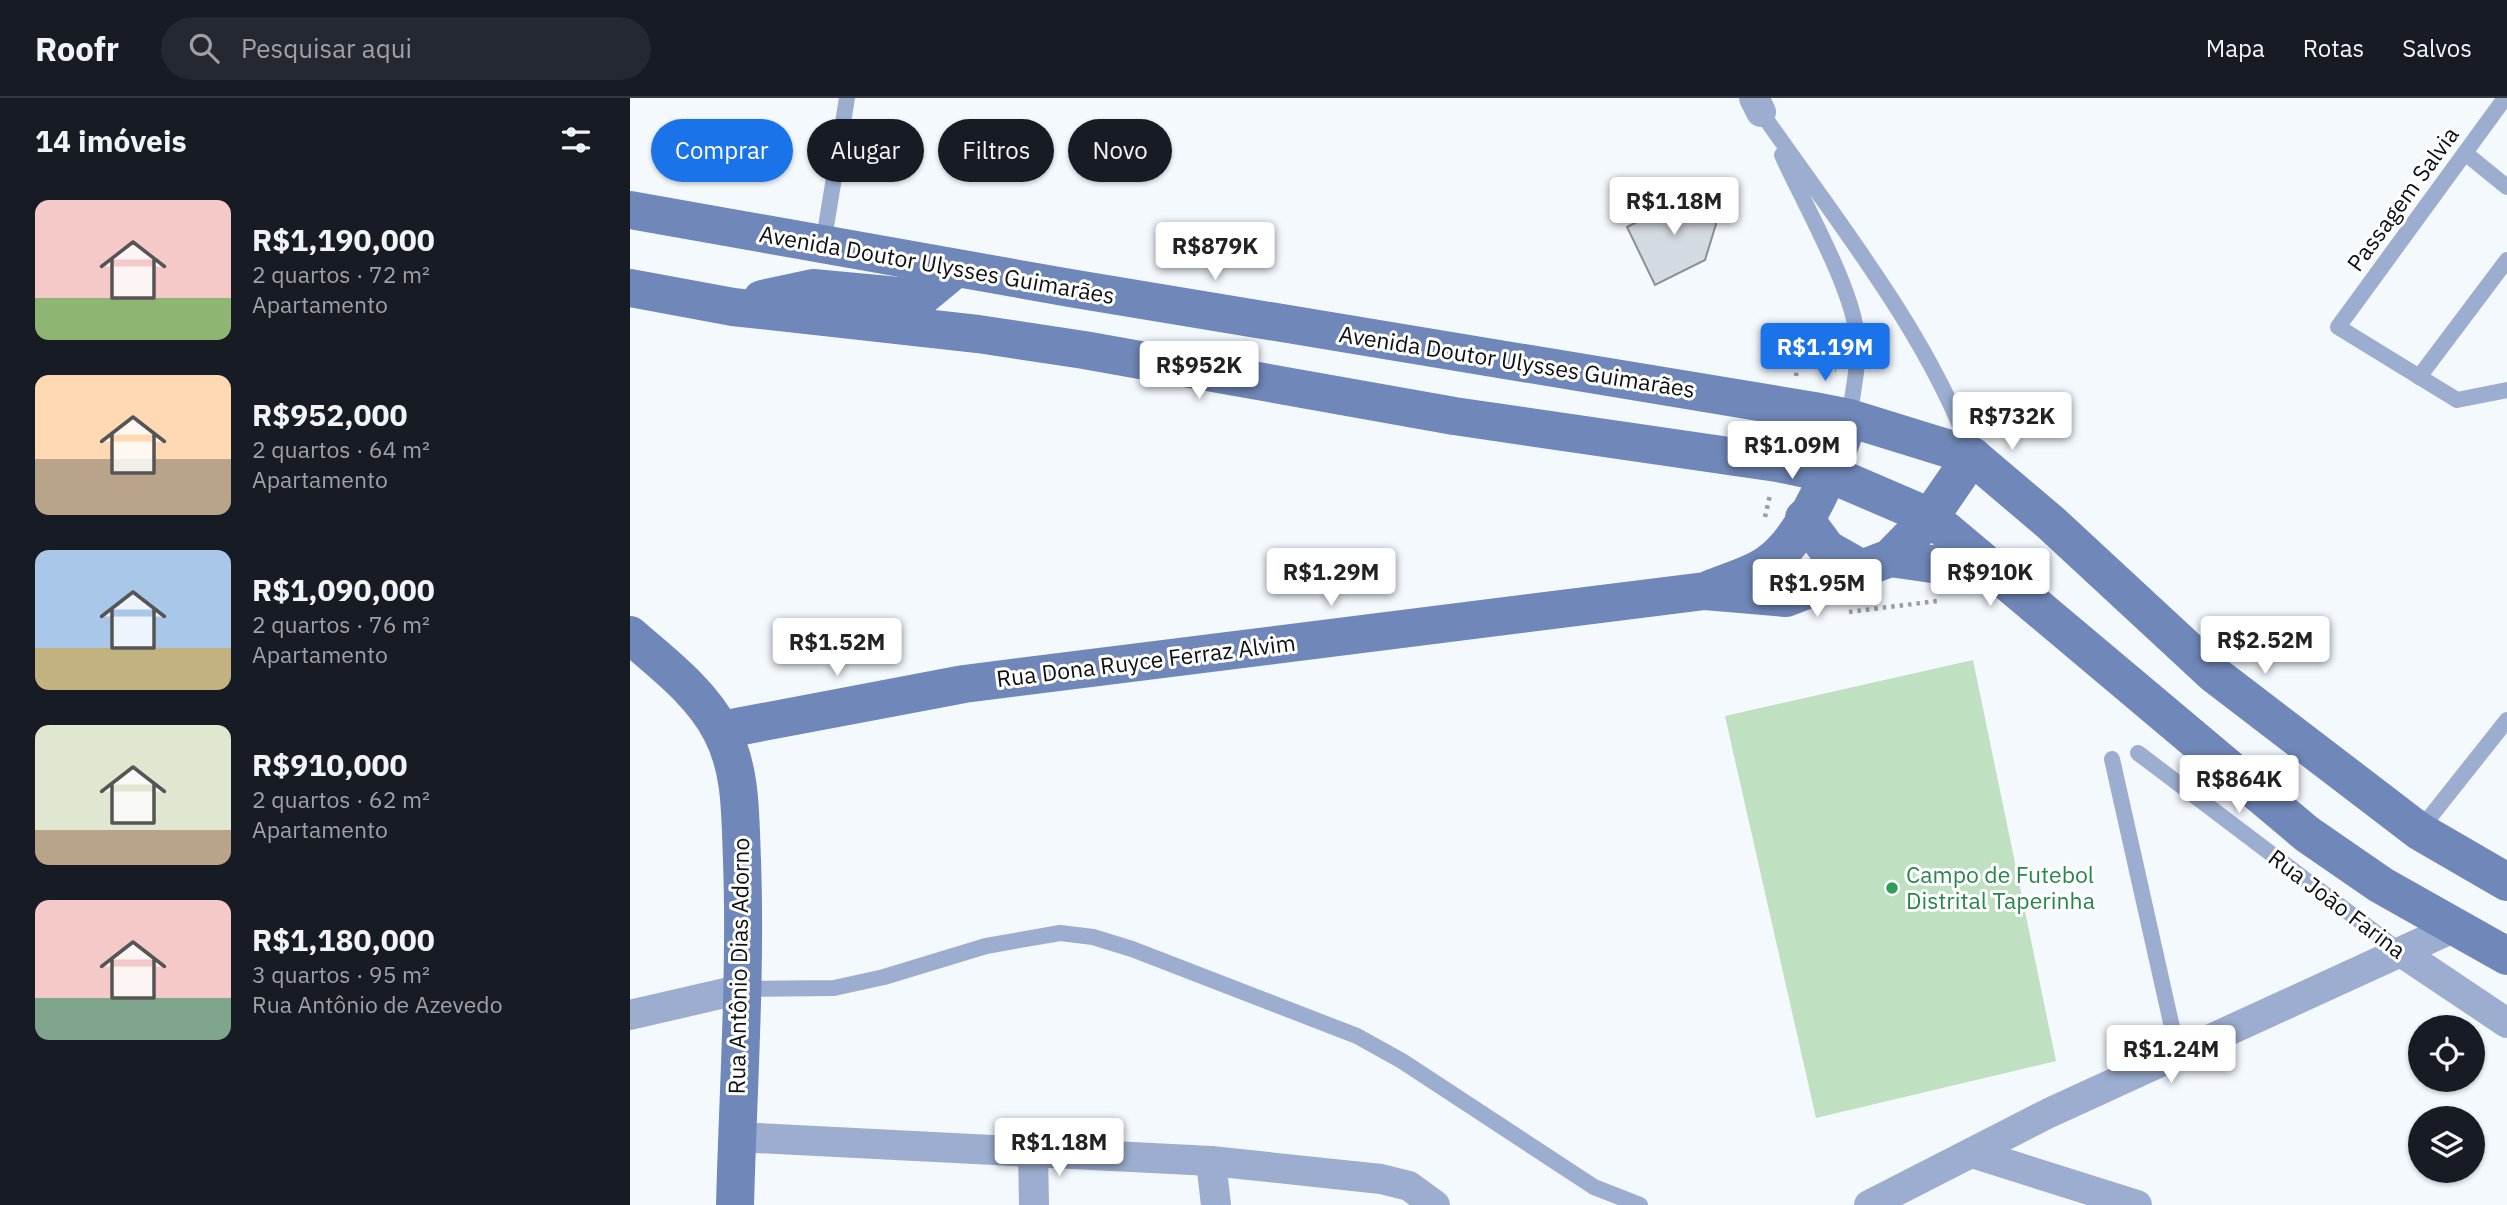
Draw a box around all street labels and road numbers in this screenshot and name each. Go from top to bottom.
street label: Passagem Salvia [2340,120,2465,277]
street label: Avenida Doutor Ulysses Guimarães [757,218,1117,310]
street label: Avenida Doutor Ulysses Guimarães [1337,318,1697,404]
street label: Rua Dona Ruyce Ferraz Alvim [995,627,1297,693]
street label: Rua Antônio Dias Adorno [721,837,755,1095]
street label: Rua João Farina [2263,842,2412,965]

